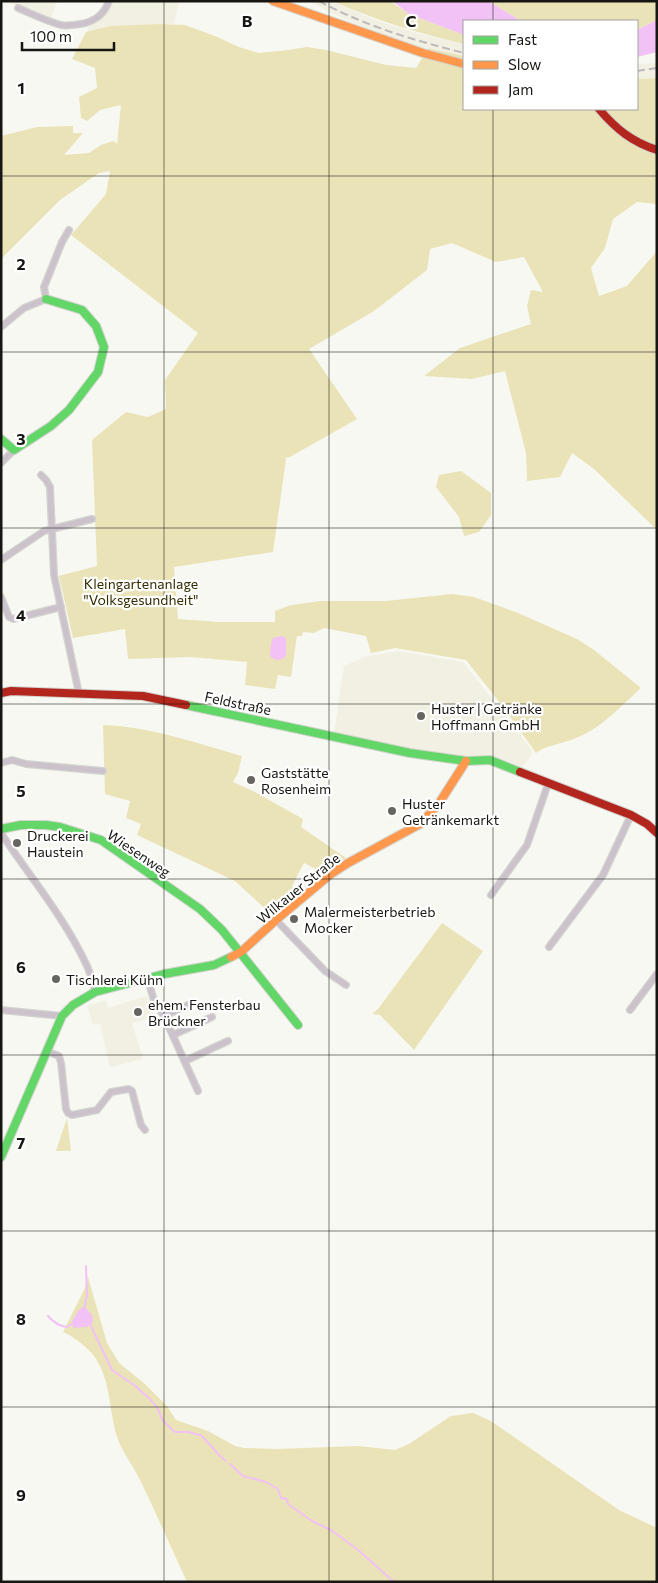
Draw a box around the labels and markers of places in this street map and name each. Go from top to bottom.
place label: Huster | Getränke Hoffmann GmbH [431,700,542,733]
marker: Huster | Getränke Hoffmann GmbH [415,710,427,722]
place label: Gaststätte Rosenheim [261,764,331,797]
marker: Gaststätte Rosenheim [245,774,257,786]
place label: Huster Getränkemarkt [402,795,499,828]
marker: Huster Getränkemarkt [386,805,398,817]
place label: Druckerei Haustein [27,827,89,860]
marker: Druckerei Haustein [11,837,23,849]
place label: Malermeisterbetrieb Mocker [304,903,435,936]
marker: Malermeisterbetrieb Mocker [288,913,300,925]
place label: Tischlerei Kühn [66,971,163,988]
marker: Tischlerei Kühn [50,973,62,985]
place label: ehem. Fensterbau Brückner [148,996,261,1029]
marker: ehem. Fensterbau Brückner [132,1006,144,1018]

